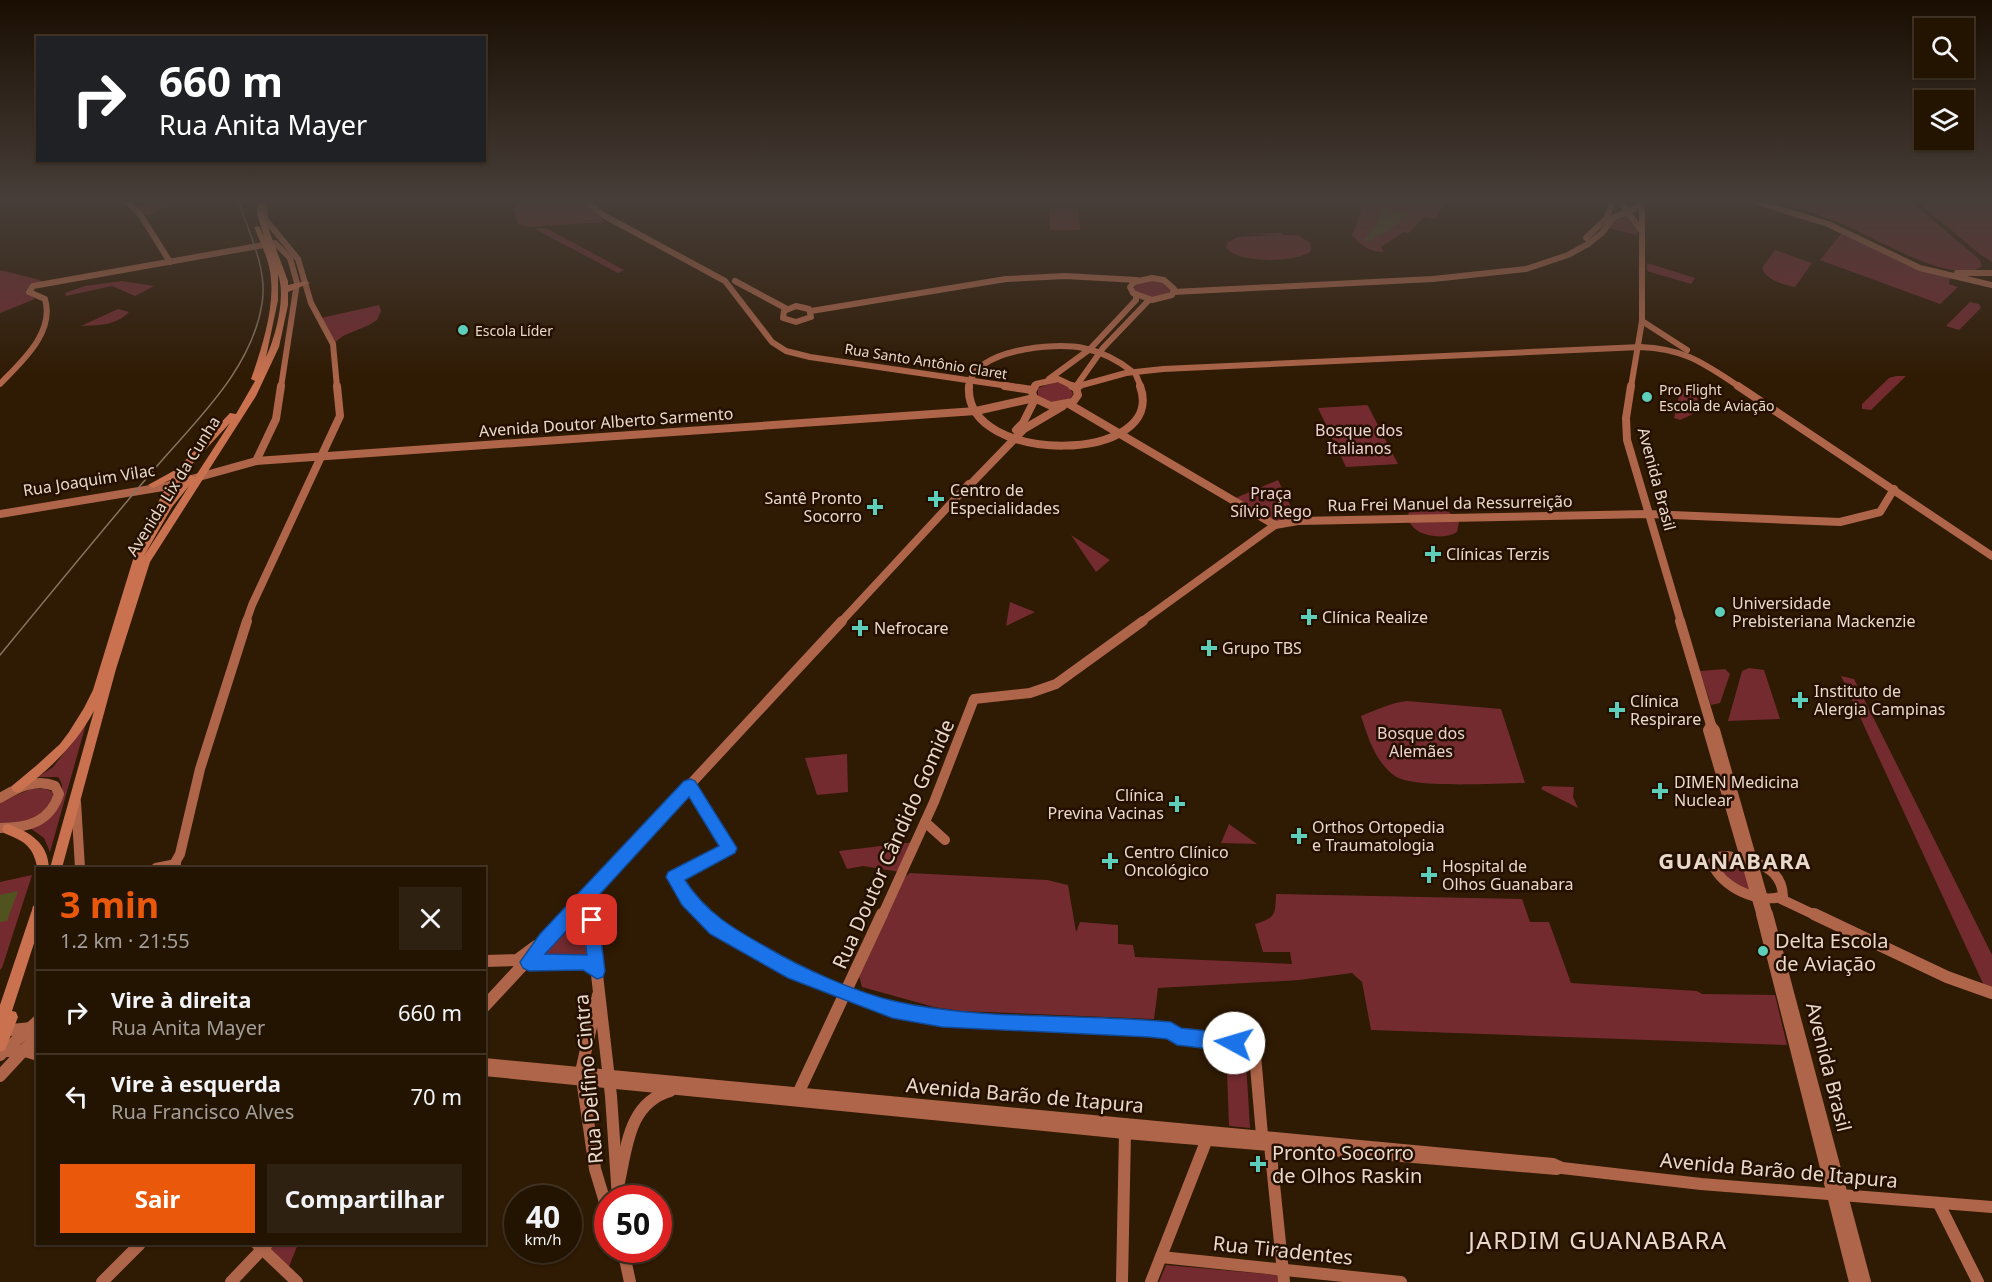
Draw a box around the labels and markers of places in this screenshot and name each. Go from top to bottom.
place label: Escola Líder [475,321,553,340]
marker: Escola Líder [456,323,470,337]
place label: Pro Flight Escola de Aviação [1659,380,1775,415]
marker: Pro Flight Escola de Aviação [1640,390,1654,404]
place label: Centro de Especialidades [950,479,1060,519]
place label: Santê Pronto Socorro [764,487,862,527]
marker: Centro de Especialidades [927,490,945,508]
marker: Santê Pronto Socorro [866,498,884,516]
place label: Clínicas Terzis [1446,543,1550,565]
marker: Clínicas Terzis [1424,545,1442,563]
place label: Universidade Prebisteriana Mackenzie [1732,592,1915,632]
marker: Universidade Prebisteriana Mackenzie [1713,605,1727,619]
place label: Clínica Realize [1322,606,1428,628]
marker: Clínica Realize [1300,608,1318,626]
place label: Nefrocare [874,617,949,639]
marker: Nefrocare [851,619,869,637]
place label: Grupo TBS [1222,637,1302,659]
marker: Grupo TBS [1200,639,1218,657]
place label: Instituto de Alergia Campinas [1814,680,1945,720]
place label: Clínica Respirare [1630,690,1701,730]
marker: Instituto de Alergia Campinas [1791,691,1809,709]
marker: Clínica Respirare [1608,701,1626,719]
place label: DIMEN Medicina Nuclear [1674,771,1799,811]
marker: DIMEN Medicina Nuclear [1651,782,1669,800]
place label: Clínica Previna Vacinas [1047,784,1164,824]
marker: Clínica Previna Vacinas [1168,795,1186,813]
place label: Orthos Ortopedia e Traumatologia [1312,816,1445,856]
marker: Orthos Ortopedia e Traumatologia [1290,827,1308,845]
place label: Centro Clínico Oncológico [1124,841,1229,881]
marker: Centro Clínico Oncológico [1101,852,1119,870]
place label: Hospital de Olhos Guanabara [1442,855,1573,895]
marker: Hospital de Olhos Guanabara [1420,866,1438,884]
pin [566,894,617,945]
place label: Delta Escola de Aviação [1775,927,1888,977]
marker: Delta Escola de Aviação [1756,944,1770,958]
place label: Pronto Socorro de Olhos Raskin [1272,1139,1422,1189]
marker: Pronto Socorro de Olhos Raskin [1249,1155,1267,1173]

